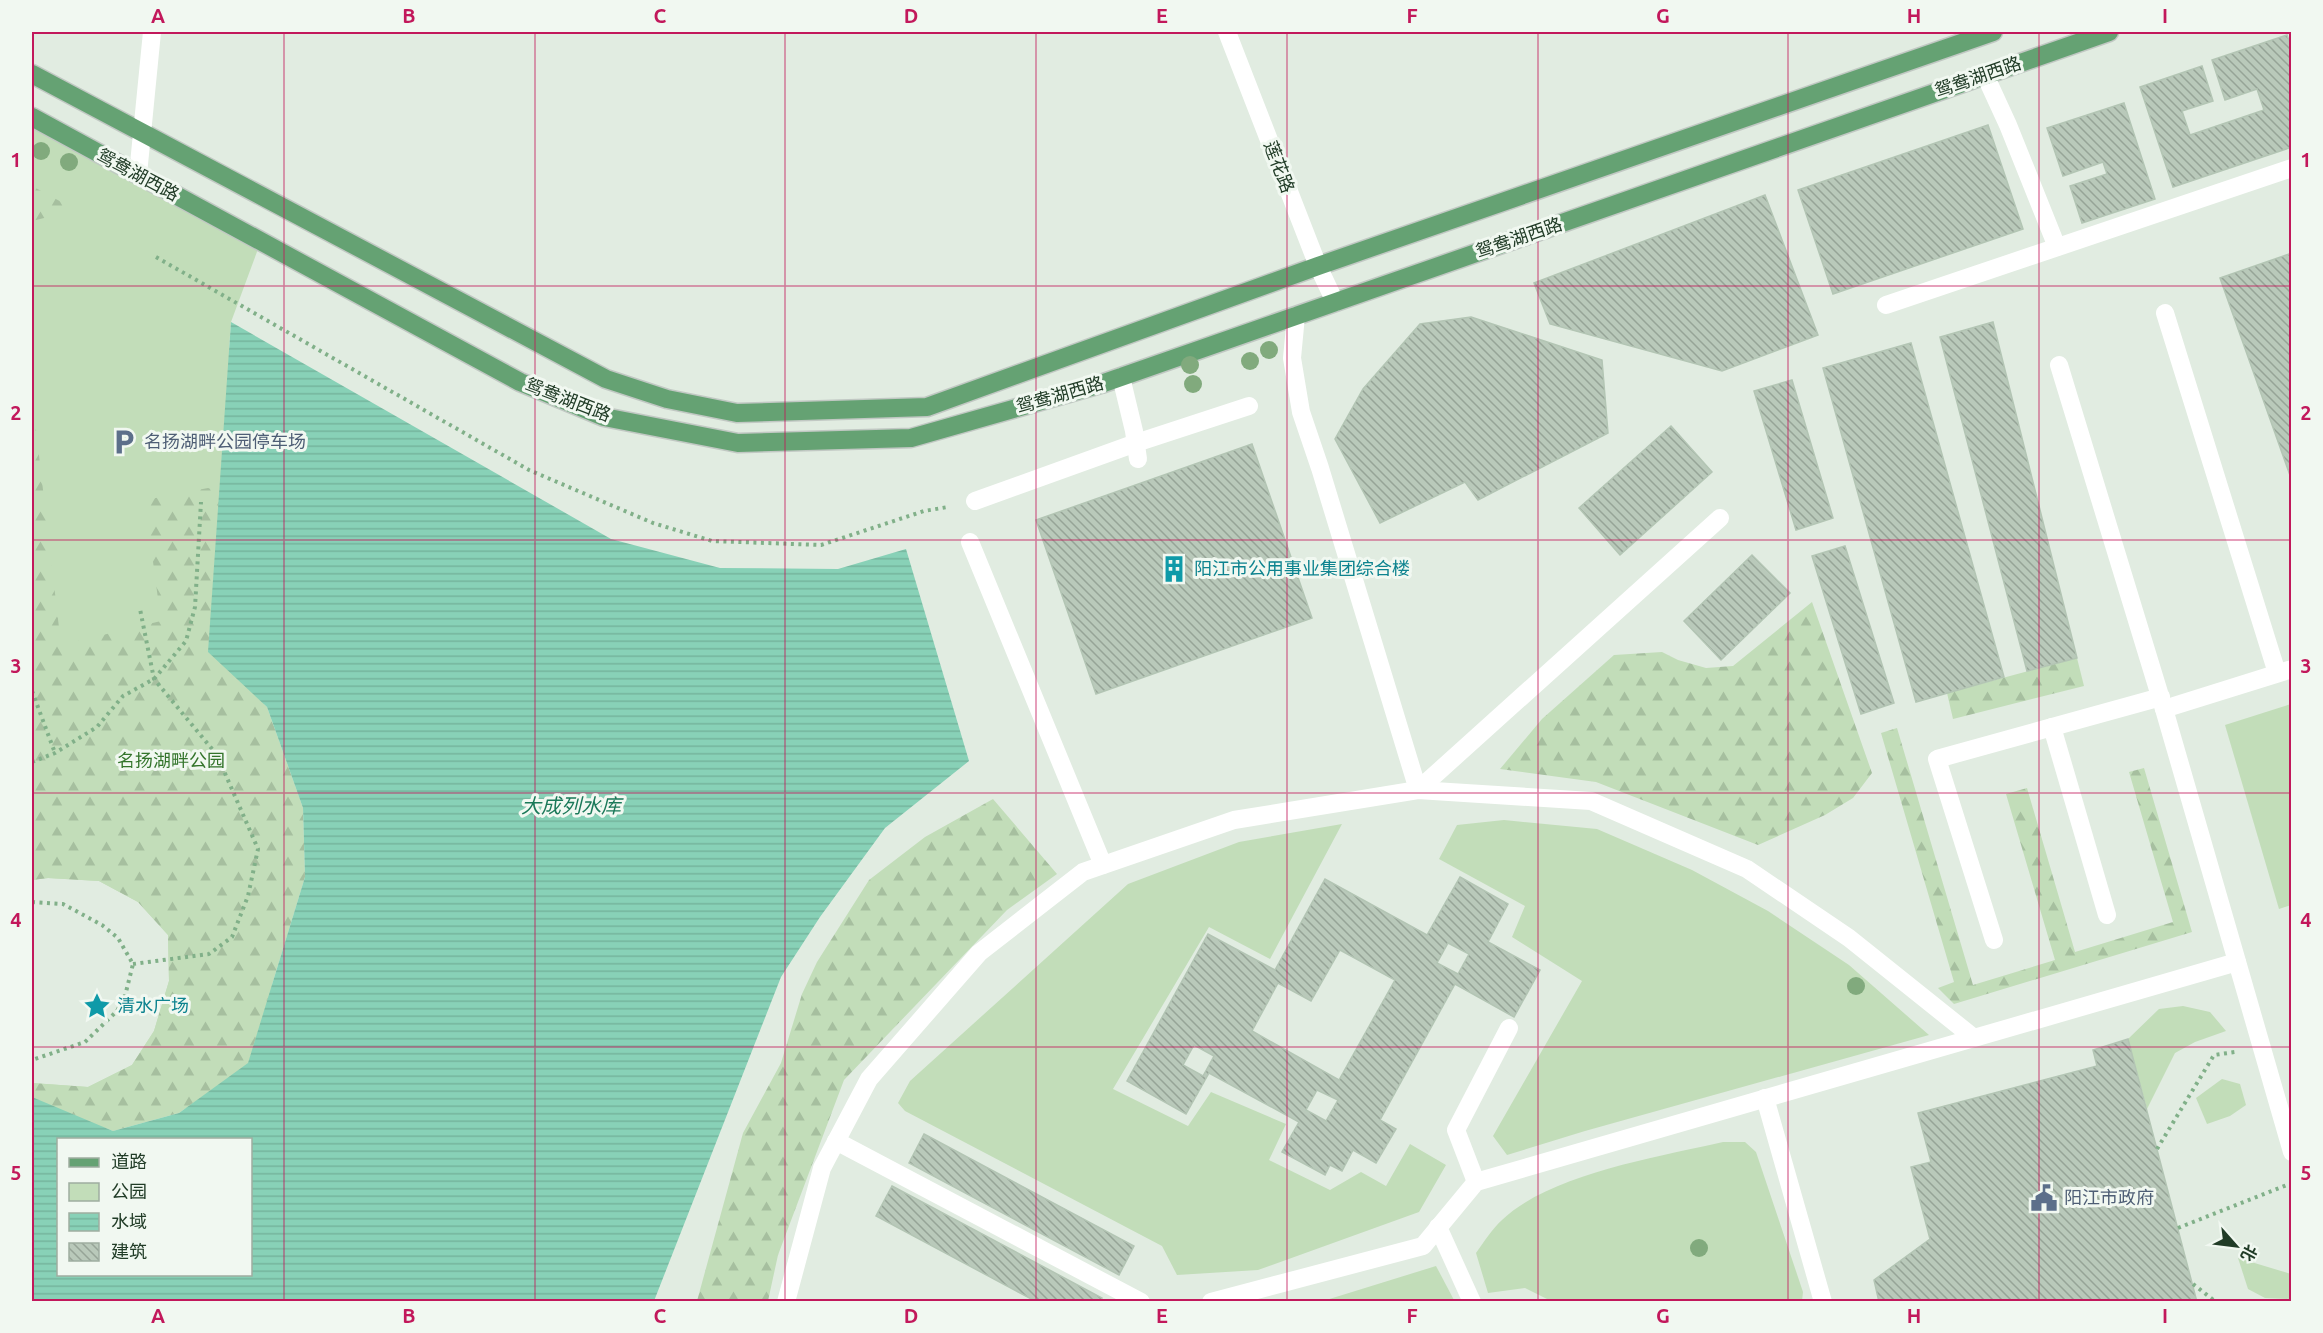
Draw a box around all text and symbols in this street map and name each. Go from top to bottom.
text: A [151,4,165,27]
text: B [402,4,416,27]
text: C [654,4,667,27]
text: D [904,4,918,27]
text: E [1156,4,1168,27]
text: F [1406,4,1418,27]
text: G [1656,4,1670,27]
text: H [1907,4,1921,27]
text: I [2162,4,2168,27]
street label: 鸳鸯湖西路 [1932,52,2023,100]
street label: 莲花路 [1261,138,1299,195]
street label: 鸳鸯湖西路 [94,144,183,204]
text: 1 [10,148,22,171]
text: 1 [2300,148,2312,171]
street label: 鸳鸯湖西路 [1473,213,1564,261]
street label: 鸳鸯湖西路 [1014,372,1106,416]
street label: 鸳鸯湖西路 [523,374,614,425]
text: 2 [10,401,22,424]
text: 2 [2300,401,2312,424]
parking icon: 名扬湖畔公园停车场 [109,427,139,457]
place label: 名扬湖畔公园停车场 [144,431,306,451]
building icon: 阳江市公用事业集团综合楼 [1159,554,1189,584]
place label: 阳江市公用事业集团综合楼 [1194,558,1410,578]
text: 3 [10,654,22,677]
text: 3 [2300,654,2312,677]
park label: 名扬湖畔公园 [117,750,225,770]
water label: 大成列水库 [521,794,624,817]
text: 4 [10,908,22,931]
text: 4 [2300,908,2312,931]
place icon: 清水广场 [82,991,112,1021]
place label: 清水广场 [117,995,189,1015]
legend [57,1138,252,1276]
text: 道路 [111,1151,147,1171]
text: 5 [10,1161,22,1184]
text: 5 [2300,1161,2312,1184]
text: 公园 [111,1181,147,1201]
public building icon: 阳江市政府 [2029,1183,2059,1213]
place label: 阳江市政府 [2064,1187,2154,1207]
text: 水域 [111,1211,147,1231]
north arrow [2206,1216,2266,1276]
text: 建筑 [111,1241,147,1261]
text: 北 [2238,1242,2261,1264]
text: A [151,1304,165,1327]
text: B [402,1304,416,1327]
text: C [654,1304,667,1327]
text: D [904,1304,918,1327]
text: E [1156,1304,1168,1327]
text: F [1406,1304,1418,1327]
text: G [1656,1304,1670,1327]
text: H [1907,1304,1921,1327]
text: I [2162,1304,2168,1327]

